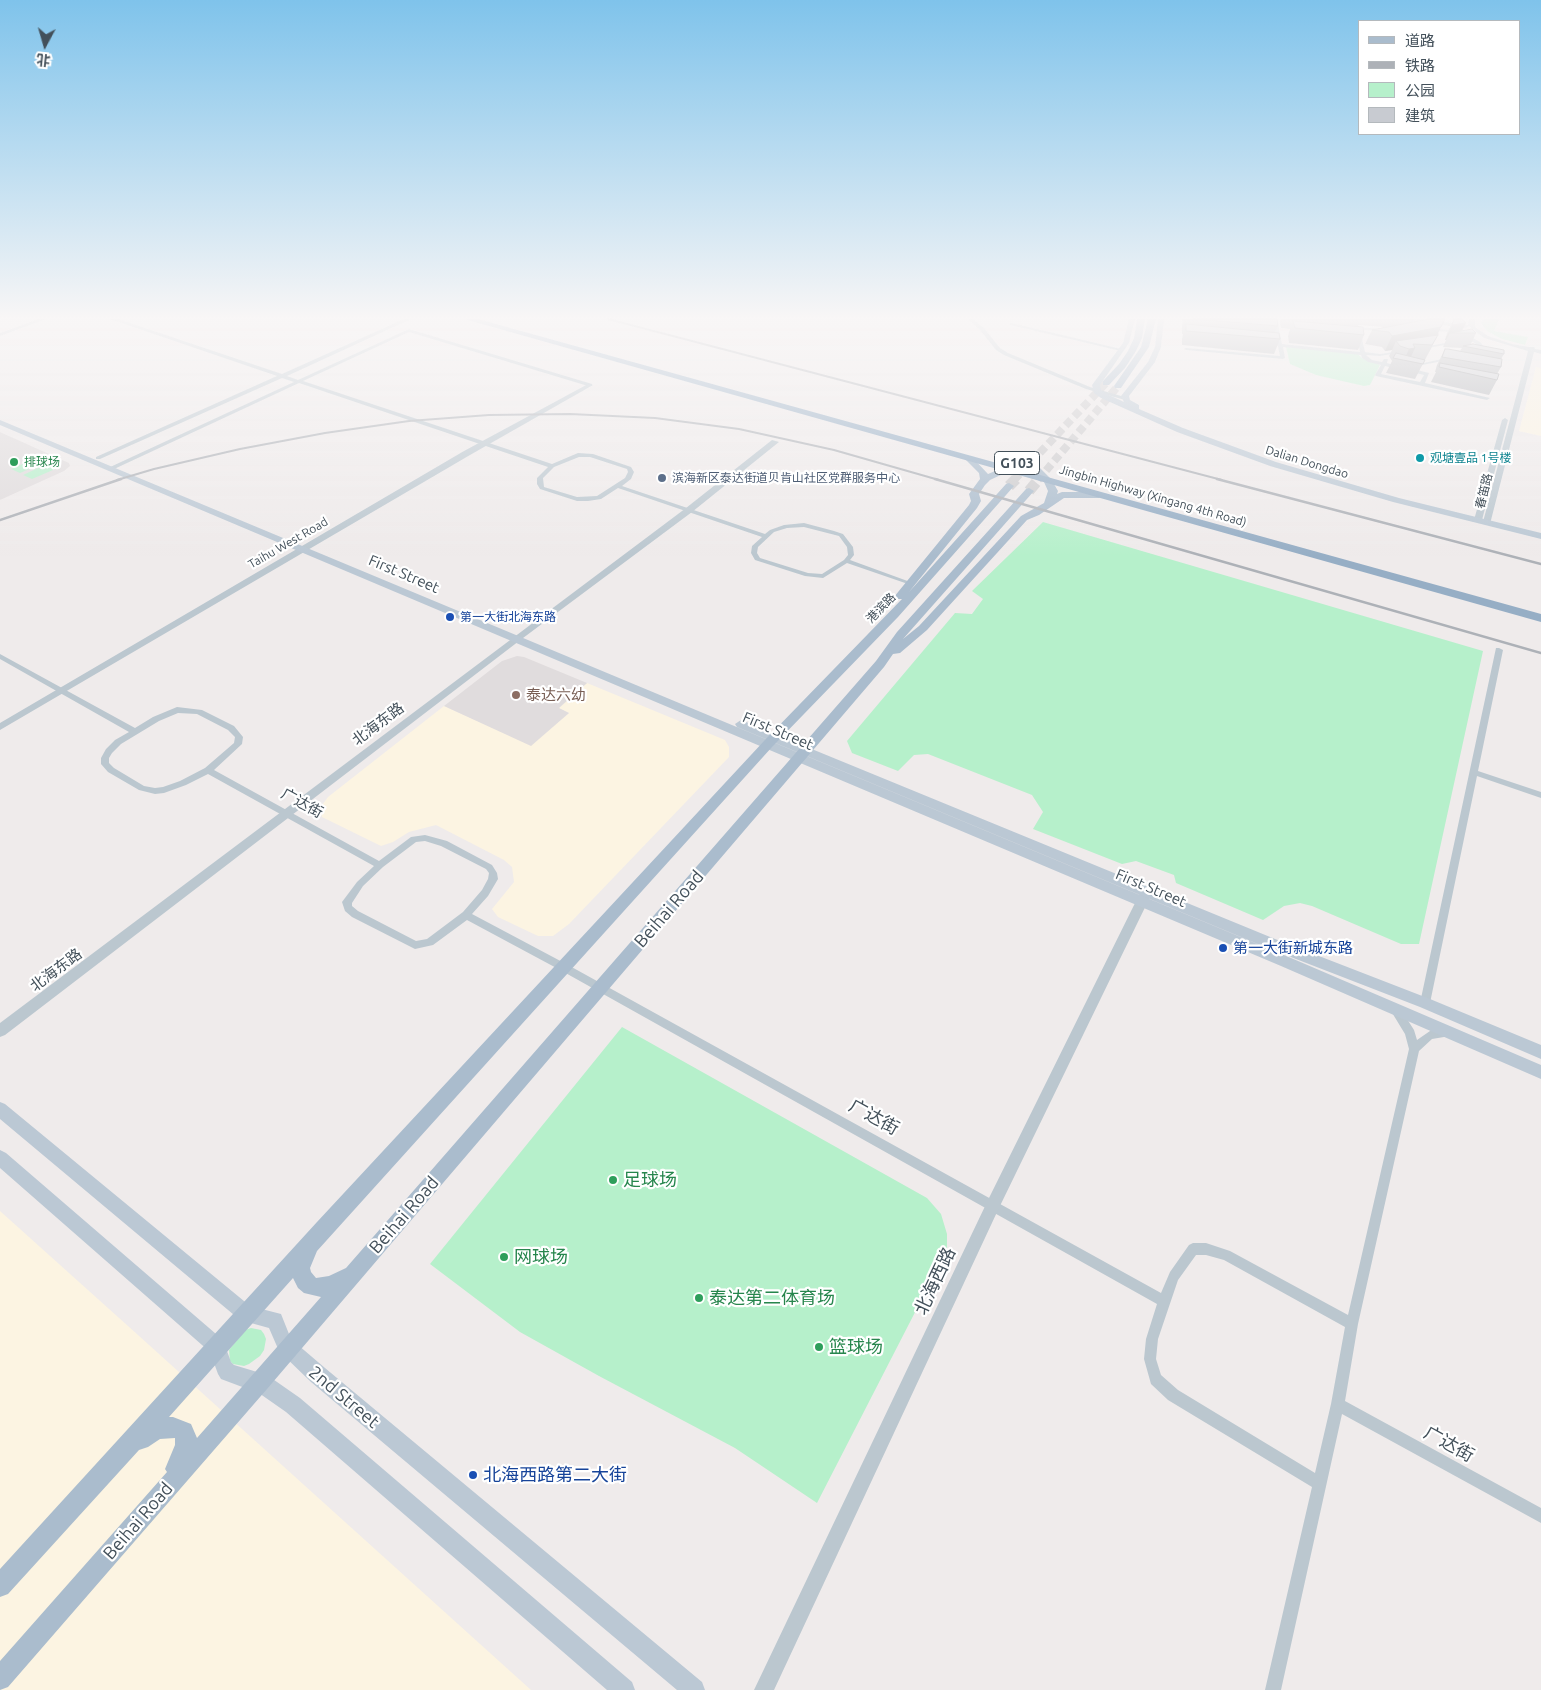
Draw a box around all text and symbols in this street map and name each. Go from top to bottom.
north arrow [20,20,70,70]
legend [1358,20,1521,135]
text: 道路 [1405,32,1435,49]
text: 北 [36,51,51,69]
text: 铁路 [1405,57,1435,74]
text: 公园 [1405,82,1435,99]
text: 建筑 [1405,107,1435,124]
street label: Dalian Dongdao [1264,443,1350,481]
place label: 观塘壹品 1号楼 [1430,451,1512,465]
road number: G103 [994,452,1040,474]
marker: 观塘壹品 1号楼 [1414,452,1426,464]
place label: 排球场 [24,455,60,469]
marker: 排球场 [8,456,20,468]
street label: Jingbin Highway (Xingang 4th Road) [1058,462,1248,530]
place label: 滨海新区泰达街道贝肯山社区党群服务中心 [672,471,900,485]
marker: 滨海新区泰达街道贝肯山社区党群服务中心 [656,472,668,484]
street label: 春笛路 [1473,472,1495,510]
street label: Taihu West Road [246,514,330,572]
street label: First Street [366,551,442,597]
street label: 港滨路 [863,590,899,626]
place label: 第一大街北海东路 [460,610,556,624]
marker: 第一大街北海东路 [444,611,456,623]
place label: 泰达六幼 [526,686,586,704]
marker: 泰达六幼 [510,689,522,701]
street label: 北海东路 [349,699,407,749]
street label: First Street [740,708,816,754]
street label: 广达街 [278,784,326,822]
street label: First Street [1113,865,1189,911]
street label: Beihai Road [630,866,708,952]
place label: 第一大街新城东路 [1233,939,1353,957]
marker: 第一大街新城东路 [1217,942,1229,954]
street label: 北海东路 [27,945,85,995]
street label: 广达街 [845,1094,903,1140]
place label: 足球场 [623,1169,677,1191]
street label: Beihai Road [365,1172,443,1258]
marker: 足球场 [607,1174,619,1186]
street label: 北海西路 [910,1244,960,1318]
place label: 网球场 [514,1246,568,1268]
marker: 网球场 [498,1251,510,1263]
place label: 泰达第二体育场 [709,1287,835,1309]
marker: 泰达第二体育场 [693,1292,705,1304]
place label: 篮球场 [829,1336,883,1358]
marker: 篮球场 [813,1341,825,1353]
street label: 2nd Street [304,1361,384,1433]
street label: 广达街 [1420,1421,1478,1467]
place label: 北海西路第二大街 [483,1464,627,1486]
marker: 北海西路第二大街 [467,1469,479,1481]
street label: Beihai Road [99,1478,177,1564]

